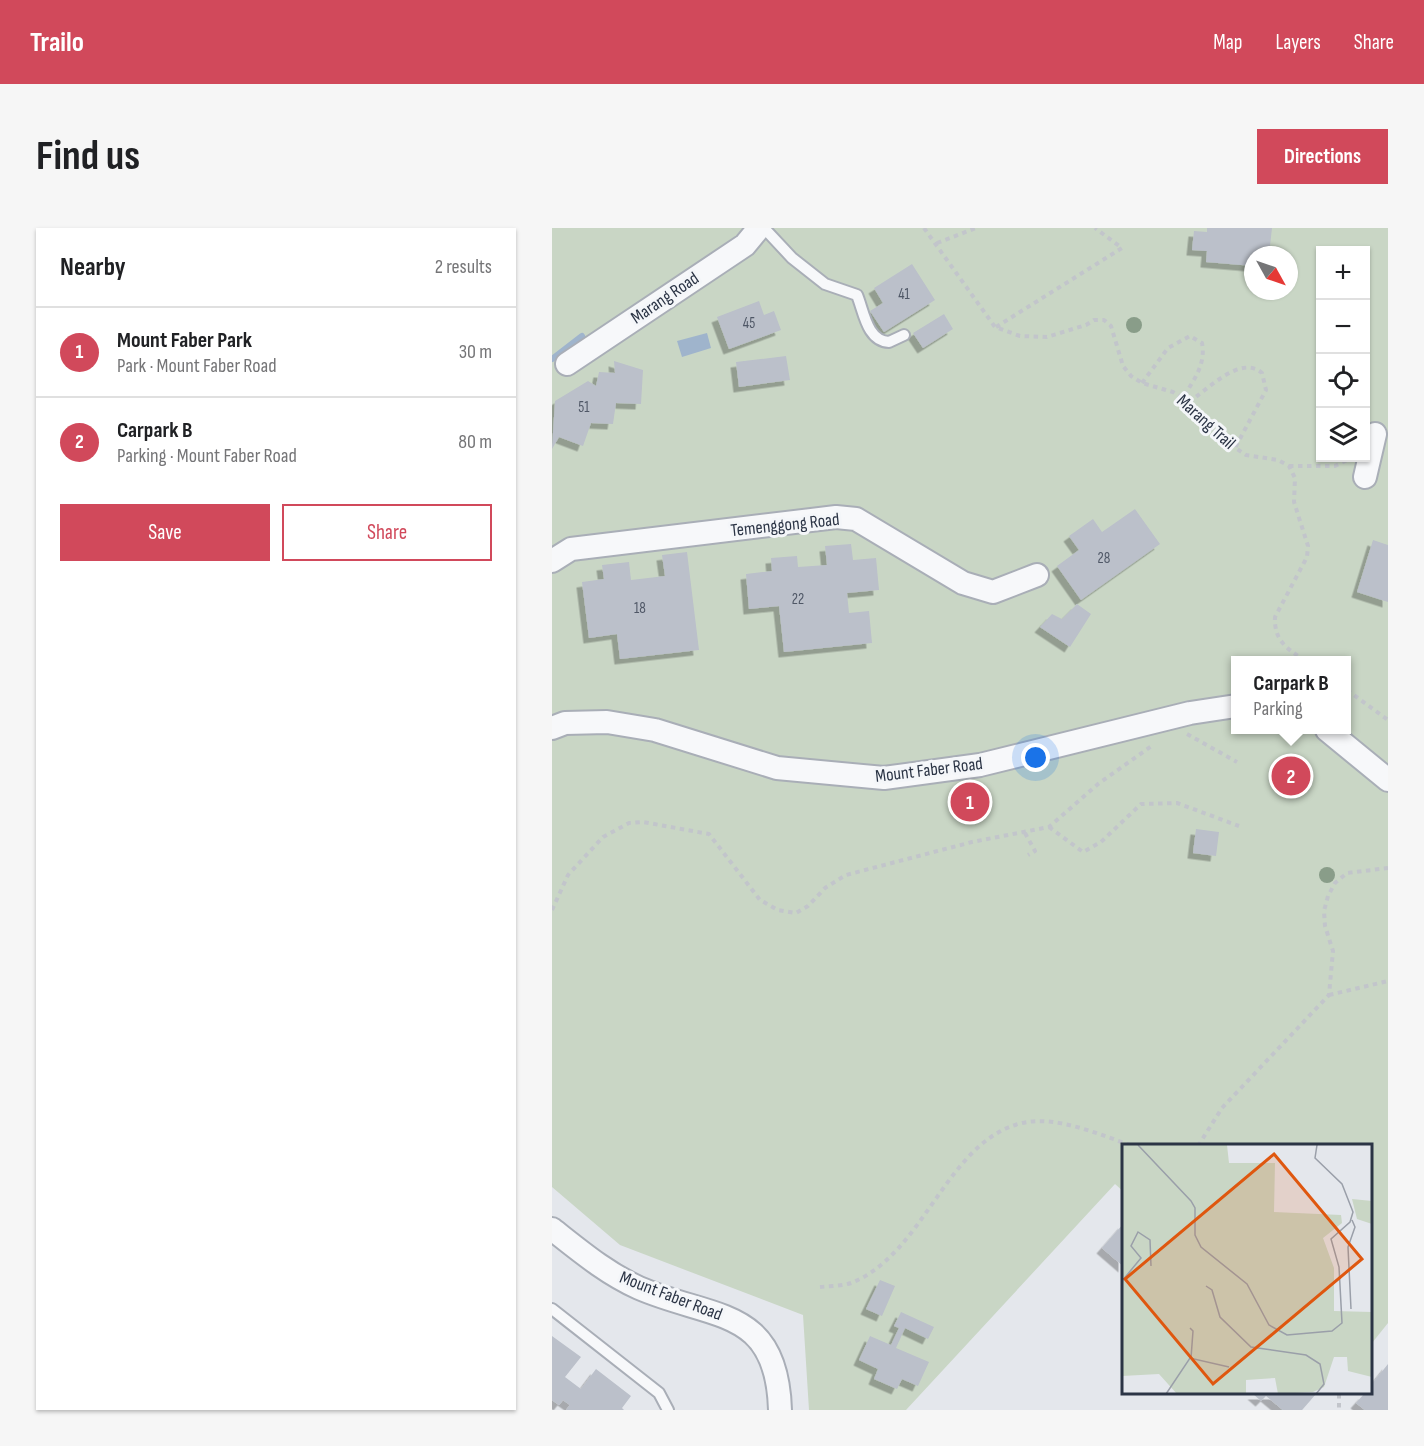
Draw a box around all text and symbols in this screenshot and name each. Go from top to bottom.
text: Trailo [30,26,84,59]
text: Map [1213,30,1242,55]
text: Layers [1275,30,1321,55]
text: Share [1354,30,1394,55]
button: Directions [1257,129,1388,184]
text: Find us [36,131,140,182]
north arrow [1244,246,1298,300]
map controls [1316,246,1370,462]
button: + [1316,246,1370,300]
text: Nearby [60,252,126,283]
text: 2 results [435,255,492,279]
street label: Marang Road [627,268,703,328]
house number: 41 [898,285,911,304]
button: − [1316,300,1370,354]
house number: 45 [743,314,755,333]
text: Mount Faber Park [117,327,252,354]
text: 1 [76,340,83,364]
text: 30 m [459,340,492,364]
text: Park · Mount Faber Road [117,354,277,378]
button: locate [1316,354,1370,408]
street label: Marang Trail [1172,390,1240,454]
house number: 51 [578,398,590,417]
button: layers [1316,408,1370,462]
text: Carpark B [117,417,192,444]
text: 2 [75,430,84,454]
text: 80 m [458,430,492,454]
text: Parking · Mount Faber Road [117,444,297,468]
button: Save [60,504,270,561]
button: Share [282,504,492,561]
street label: Temenggong Road [730,509,840,541]
house number: 28 [1098,549,1110,568]
house number: 22 [792,590,804,609]
house number: 18 [634,599,646,618]
popup [1231,656,1351,734]
text: Carpark B [1253,670,1329,697]
text: Parking [1253,697,1303,721]
your location [1021,743,1050,772]
street label: Mount Faber Road [874,753,984,787]
pin: 2 [1272,754,1310,798]
pin: 1 [950,780,990,824]
inset map [1122,1144,1373,1395]
street label: Mount Faber Road [617,1267,725,1325]

